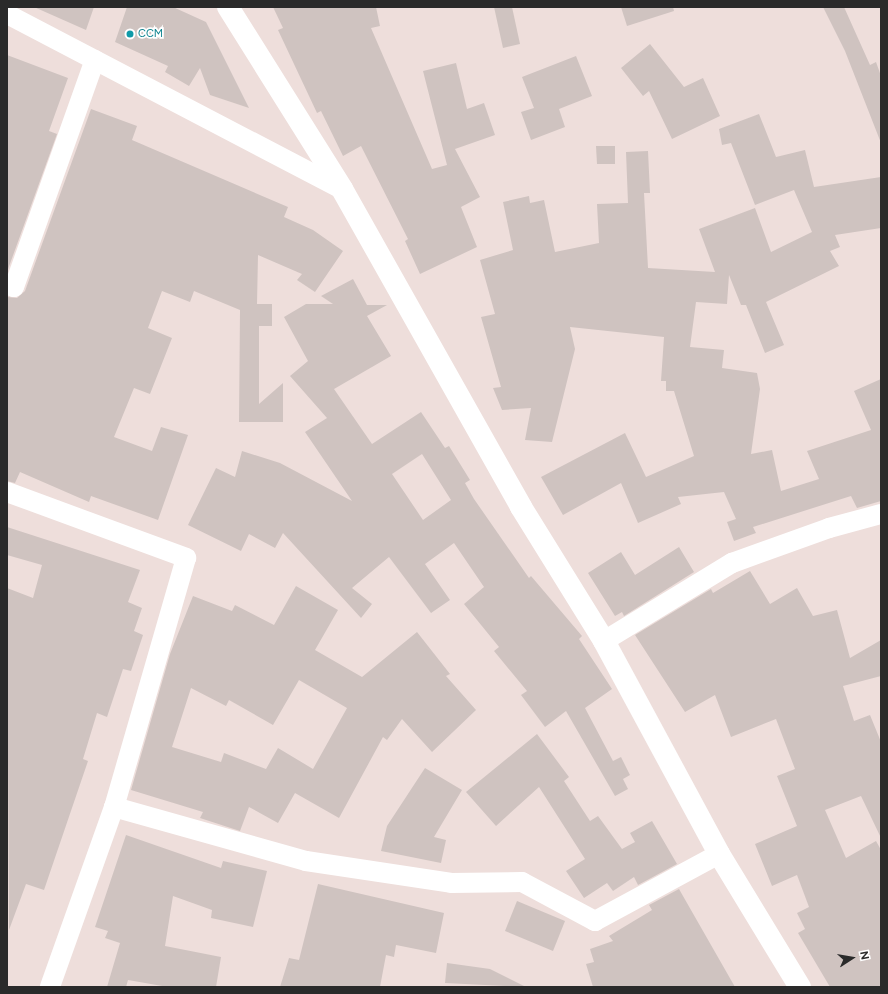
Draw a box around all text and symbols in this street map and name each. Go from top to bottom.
place label: CCM [138,27,163,41]
marker: CCM [125,29,135,39]
north arrow [832,938,872,978]
text: N [857,950,871,961]

